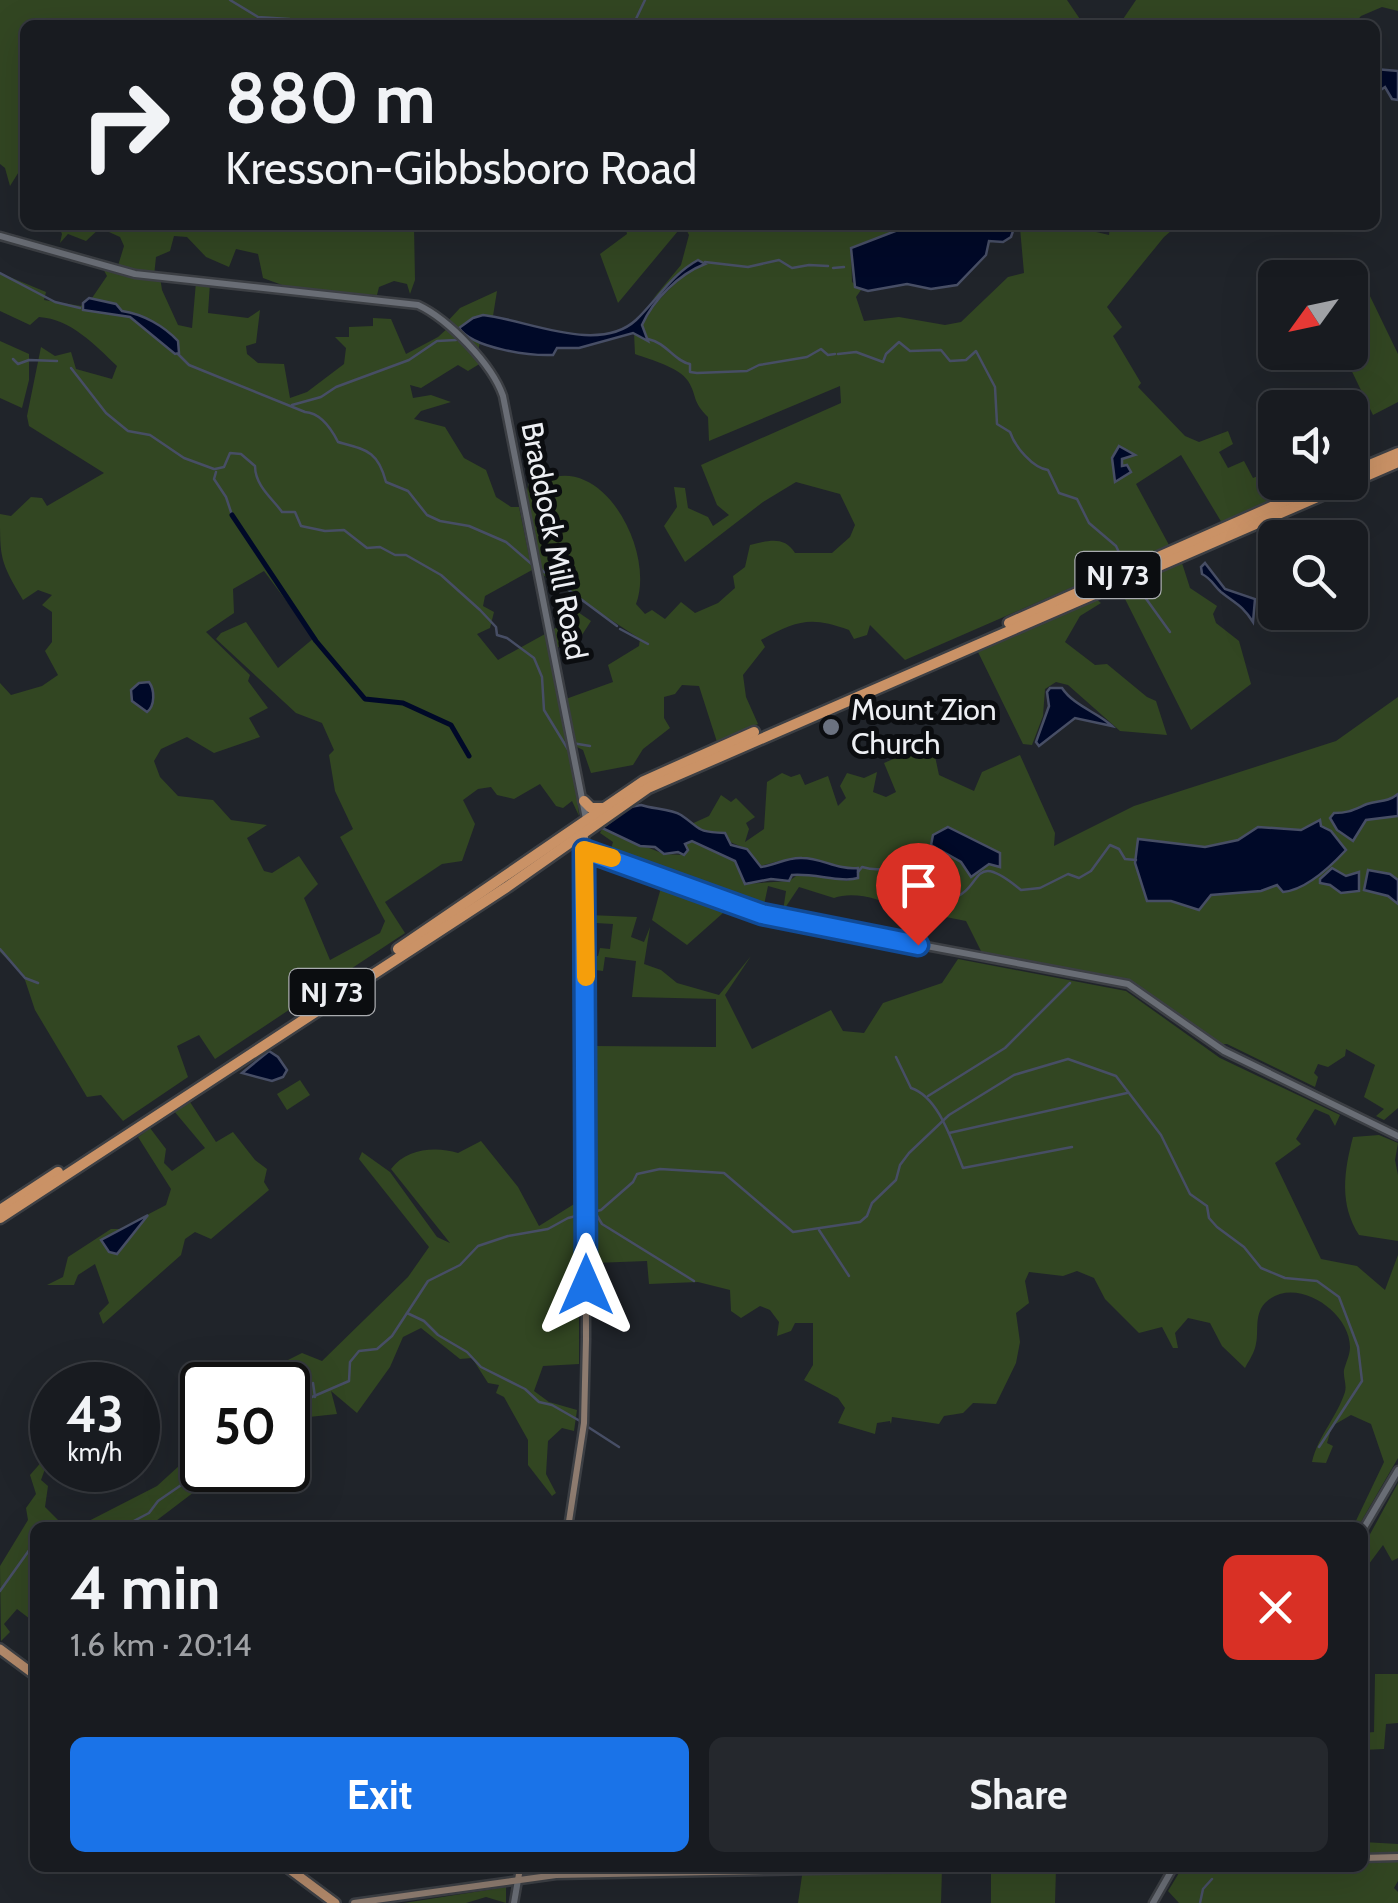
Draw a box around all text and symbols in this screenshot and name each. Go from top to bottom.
text: 880 m [225,55,436,141]
icon: right [60,60,190,190]
text: Kresson-Gibbsboro Road [225,141,697,195]
north arrow [1258,260,1368,370]
map controls [1258,260,1368,630]
button: sound [1258,390,1368,500]
street label: Braddock Mill Road [513,419,596,663]
button: search [1258,520,1368,630]
road number: NJ 73 [1076,552,1160,598]
place label: Mount Zion Church [851,691,997,762]
marker: Mount Zion Church [820,716,842,738]
pin [876,843,961,946]
icon: arrive [891,858,946,913]
road number: NJ 73 [290,969,374,1015]
position arrow [534,1233,638,1337]
speed limit sign: 50 [180,1362,310,1492]
text: 43 [66,1384,124,1445]
text: km/h [68,1437,122,1467]
text: 4 min [70,1551,220,1624]
button: close [1223,1555,1328,1660]
text: 1.6 km · 20:14 [70,1625,252,1664]
button: Exit [70,1737,689,1852]
button: Share [709,1737,1328,1852]

